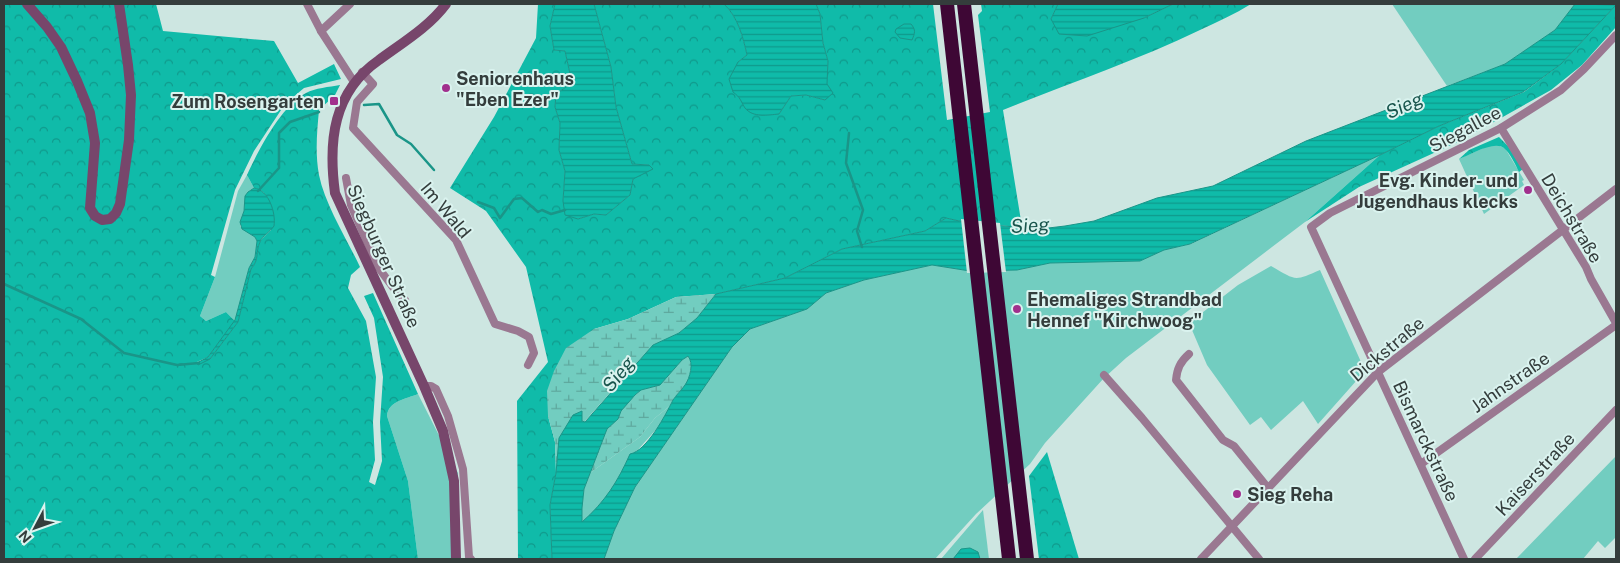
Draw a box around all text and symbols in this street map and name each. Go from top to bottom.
place label: Seniorenhaus "Eben Ezer" [456,68,574,110]
marker: Seniorenhaus "Eben Ezer" [440,82,452,94]
water label: Sieg [1382,87,1427,123]
place label: Zum Rosengarten [171,91,324,112]
marker: Zum Rosengarten [328,95,340,107]
street label: Siegallee [1426,101,1504,157]
place label: Evg. Kinder- und Jugendhaus klecks [1356,170,1518,212]
street label: Deichstraße [1537,170,1607,266]
street label: Im Wald [417,178,475,242]
street label: Siegburger Straße [343,181,425,331]
marker: Evg. Kinder- und Jugendhaus klecks [1522,184,1534,196]
water label: Sieg [1010,213,1051,237]
place label: Ehemaliges Strandbad Hennef "Kirchwoog" [1027,289,1222,331]
marker: Ehemaliges Strandbad Hennef "Kirchwoog" [1011,303,1023,315]
street label: Dickstraße [1346,312,1428,386]
street label: Jahnstraße [1467,347,1553,417]
water label: Sieg [597,352,639,396]
street label: Bismarckstraße [1389,377,1463,505]
street label: Kaiserstraße [1491,428,1579,520]
place label: Sieg Reha [1247,484,1333,505]
marker: Sieg Reha [1231,488,1243,500]
north arrow [10,503,60,553]
text: N [16,527,35,546]

